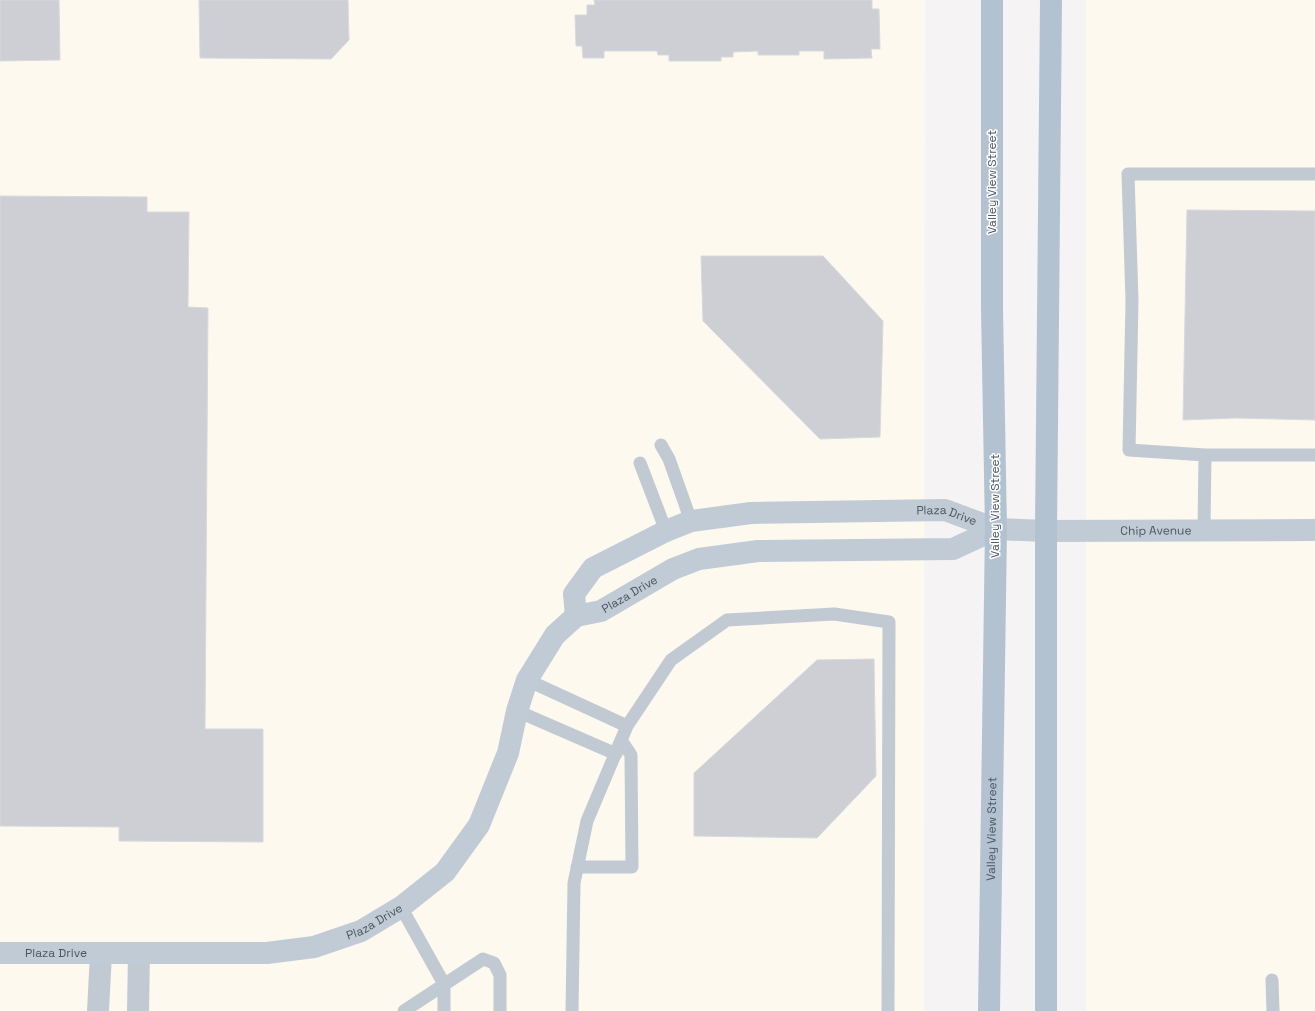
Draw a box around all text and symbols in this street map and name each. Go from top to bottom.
street label: Valley View Street [984,130,1000,234]
street label: Valley View Street [987,454,1003,558]
street label: Plaza Drive [916,502,979,529]
street label: Chip Avenue [1120,522,1192,539]
street label: Plaza Drive [599,572,660,617]
street label: Valley View Street [983,777,1000,881]
street label: Plaza Drive [344,900,405,943]
street label: Plaza Drive [25,945,87,961]

